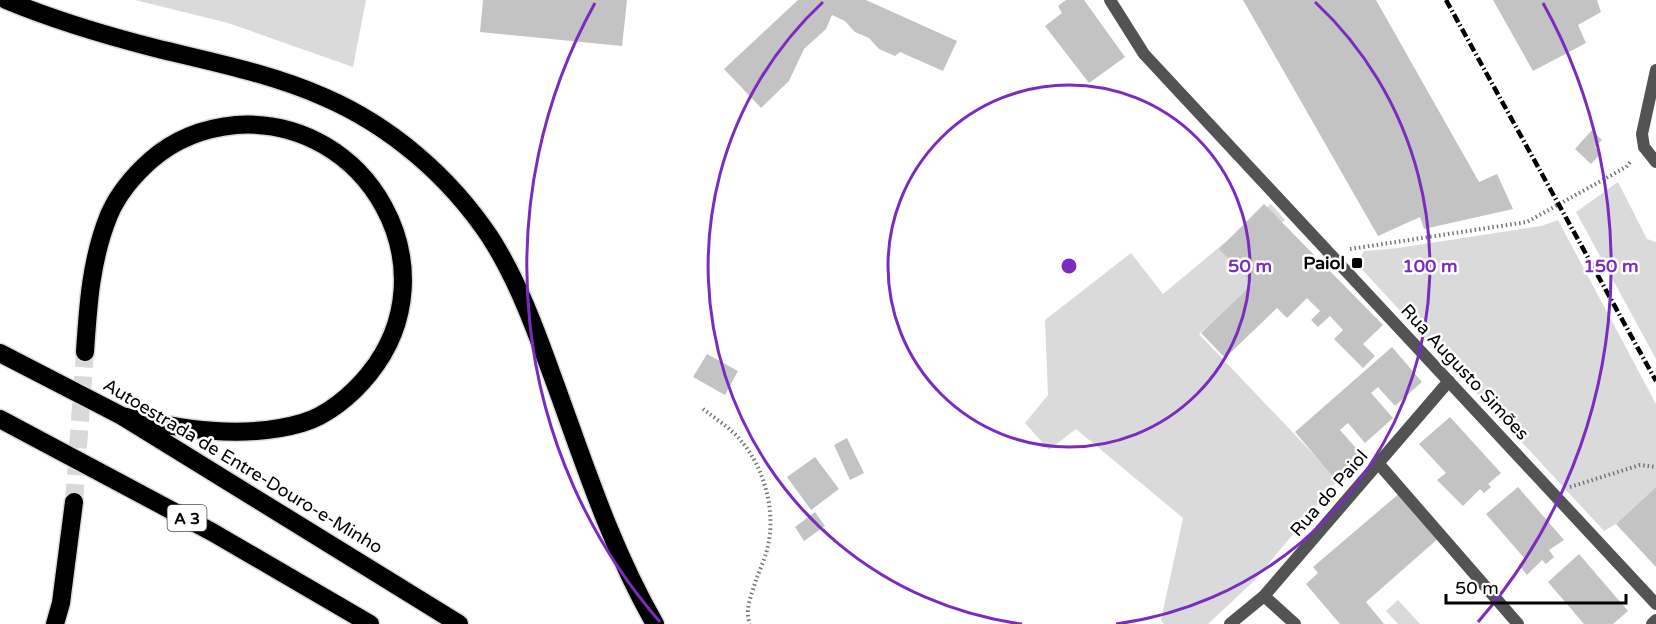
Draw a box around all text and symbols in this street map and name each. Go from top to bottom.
place label: Paiol [1303,252,1345,274]
text: 50 m [1228,255,1272,277]
text: 100 m [1402,255,1458,277]
text: 150 m [1583,255,1639,277]
centre of rings [1059,256,1079,276]
marker: Paiol [1350,256,1364,270]
street label: Rua Augusto Simões [1396,300,1534,444]
street label: Autoestrada de Entre-Douro-e-Minho [99,374,387,558]
street label: Rua do Paiol [1286,445,1372,541]
road number: A 3 [168,505,207,531]
scale bar [1446,567,1626,605]
text: 50 m [1455,577,1499,599]

